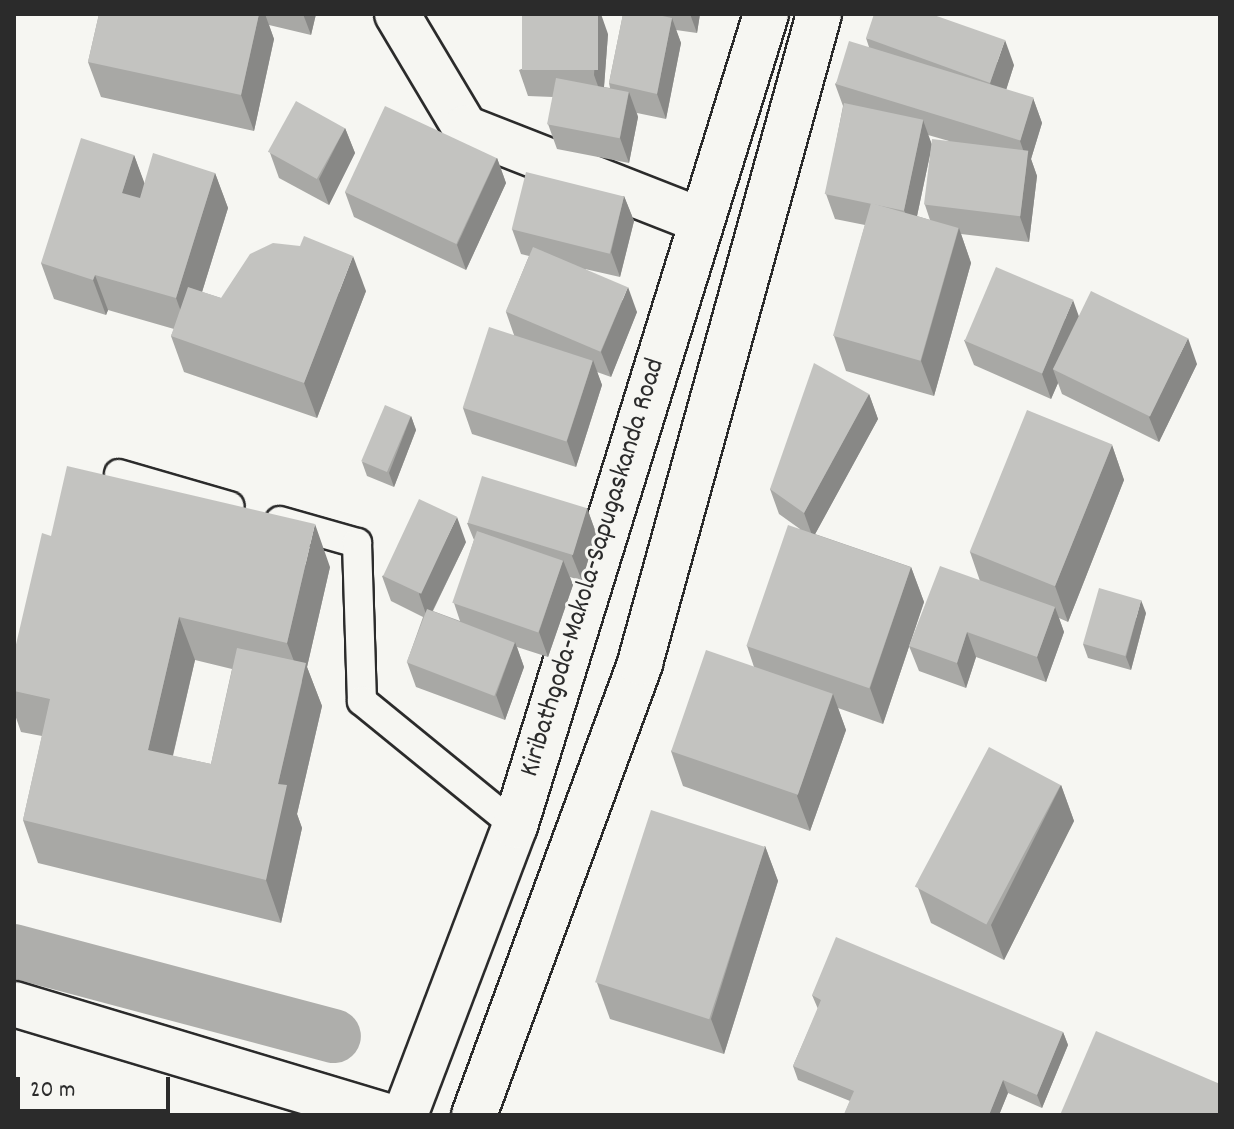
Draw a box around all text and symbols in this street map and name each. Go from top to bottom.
street label: Kiribathgoda-Makola-Sapugaskanda Road [514,355,674,781]
scale bar [20,1061,174,1111]
text: 20 m [30,1074,76,1108]

